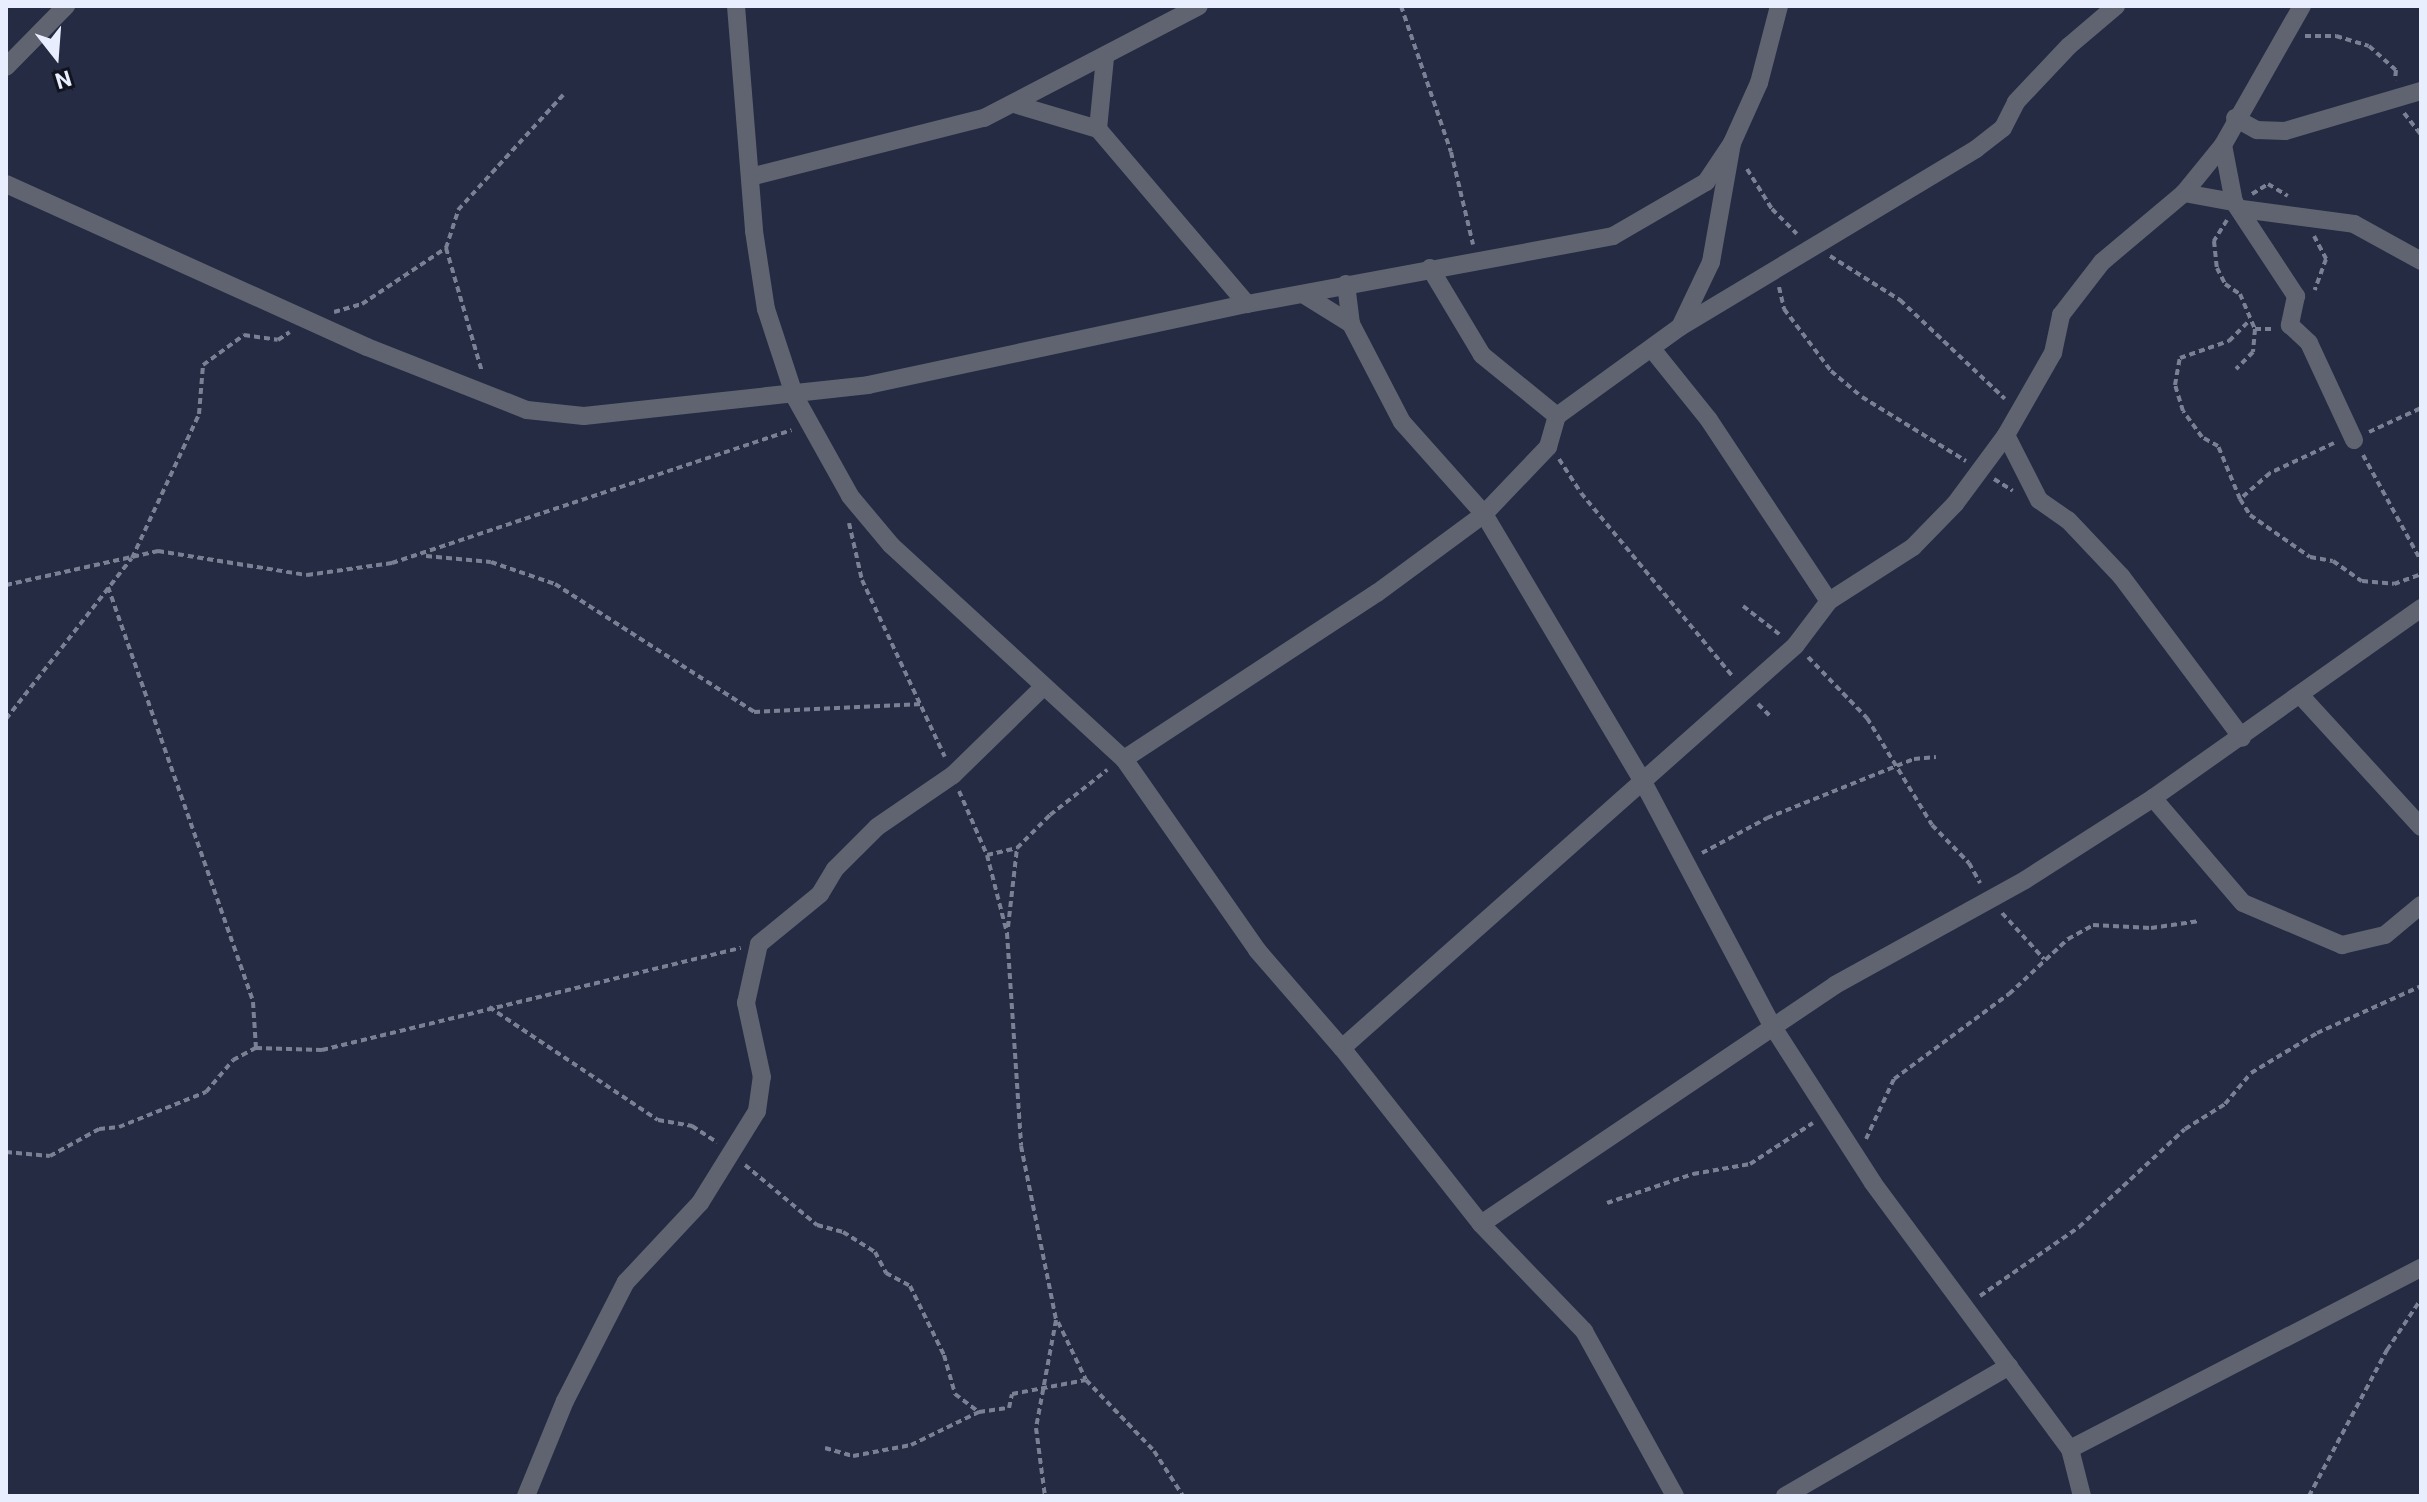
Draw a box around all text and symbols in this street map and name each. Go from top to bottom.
north arrow [16,16,96,96]
text: N [52,65,74,94]

